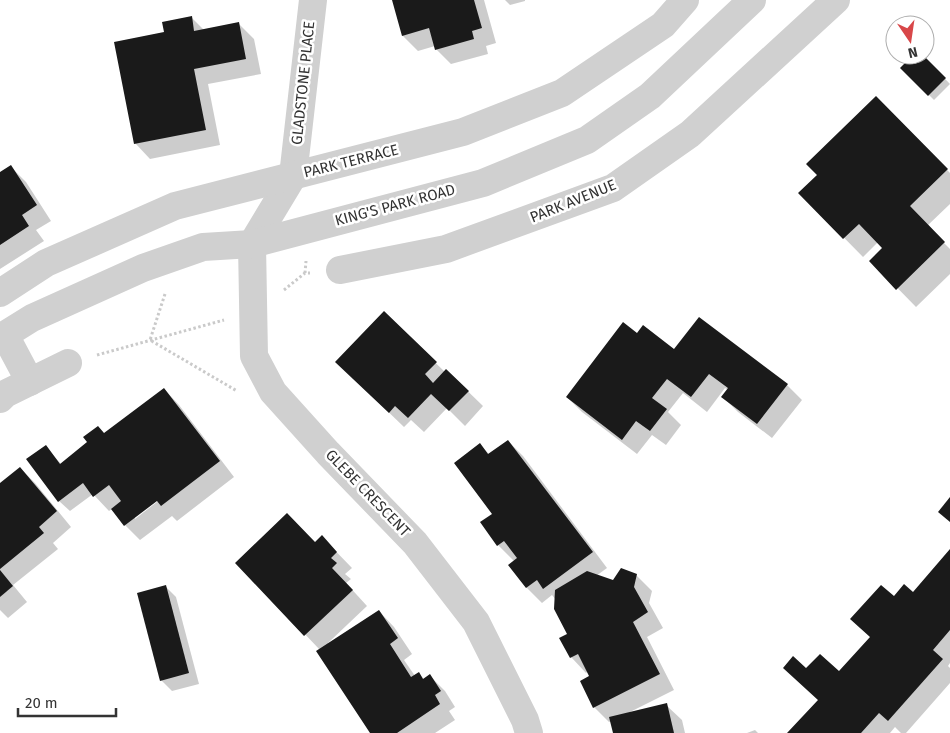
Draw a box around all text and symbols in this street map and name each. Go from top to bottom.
north arrow [885,15,935,65]
street label: GLADSTONE PLACE [288,20,318,146]
text: N [906,43,919,62]
street label: PARK TERRACE [302,141,400,181]
street label: PARK AVENUE [527,176,619,226]
street label: KING'S PARK ROAD [333,180,457,230]
street label: GLEBE CRESCENT [322,446,414,540]
scale bar [18,686,115,718]
text: 20 m [25,694,58,712]

